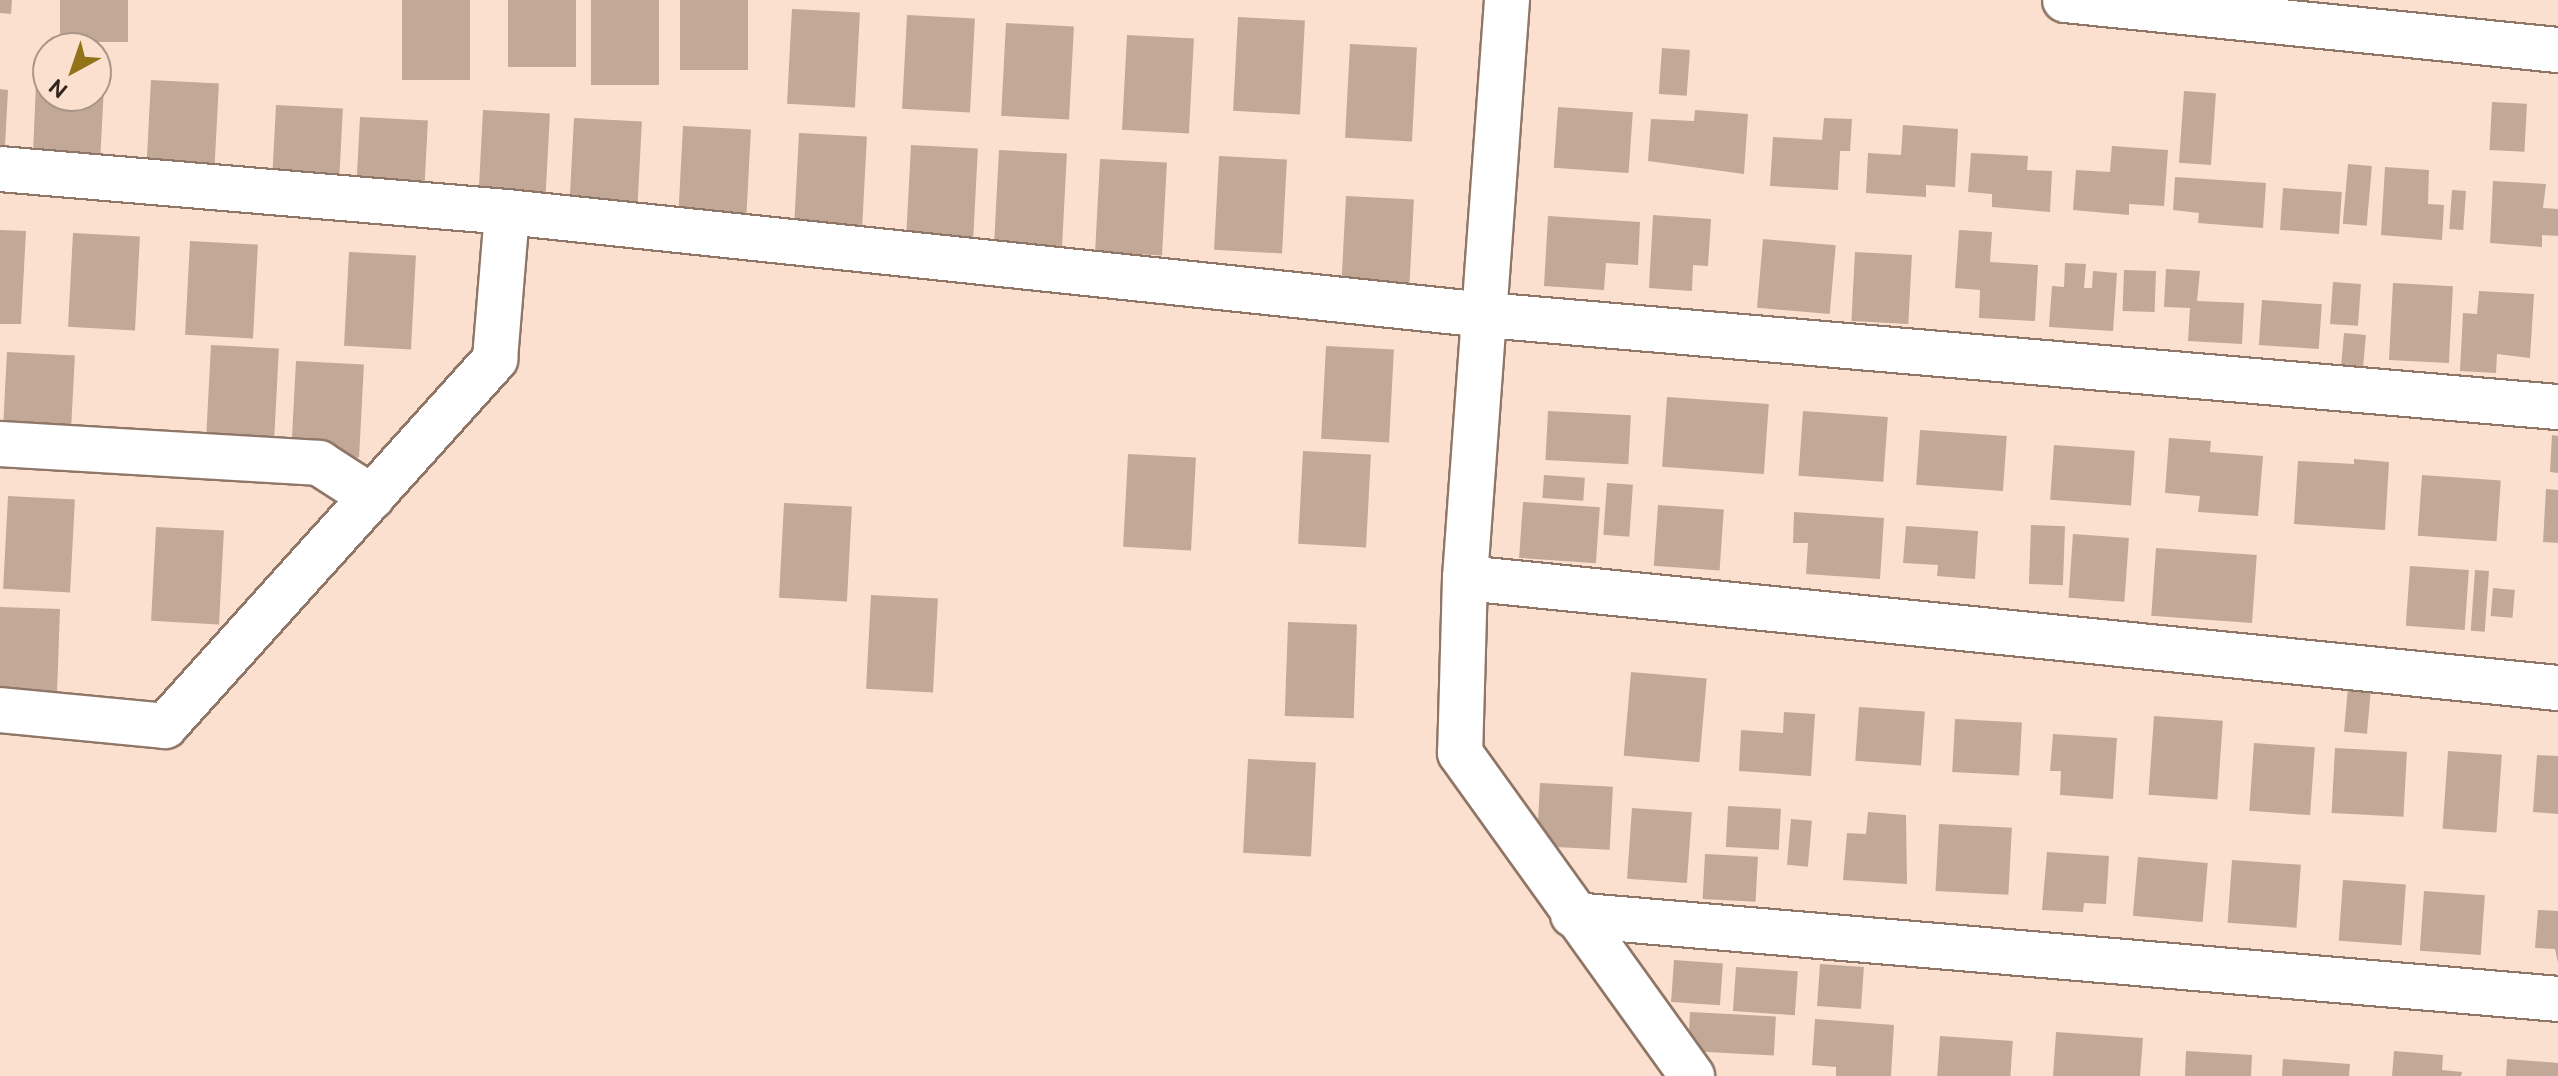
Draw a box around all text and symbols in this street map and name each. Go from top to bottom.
north arrow [32,32,112,112]
text: N [43,74,72,104]

